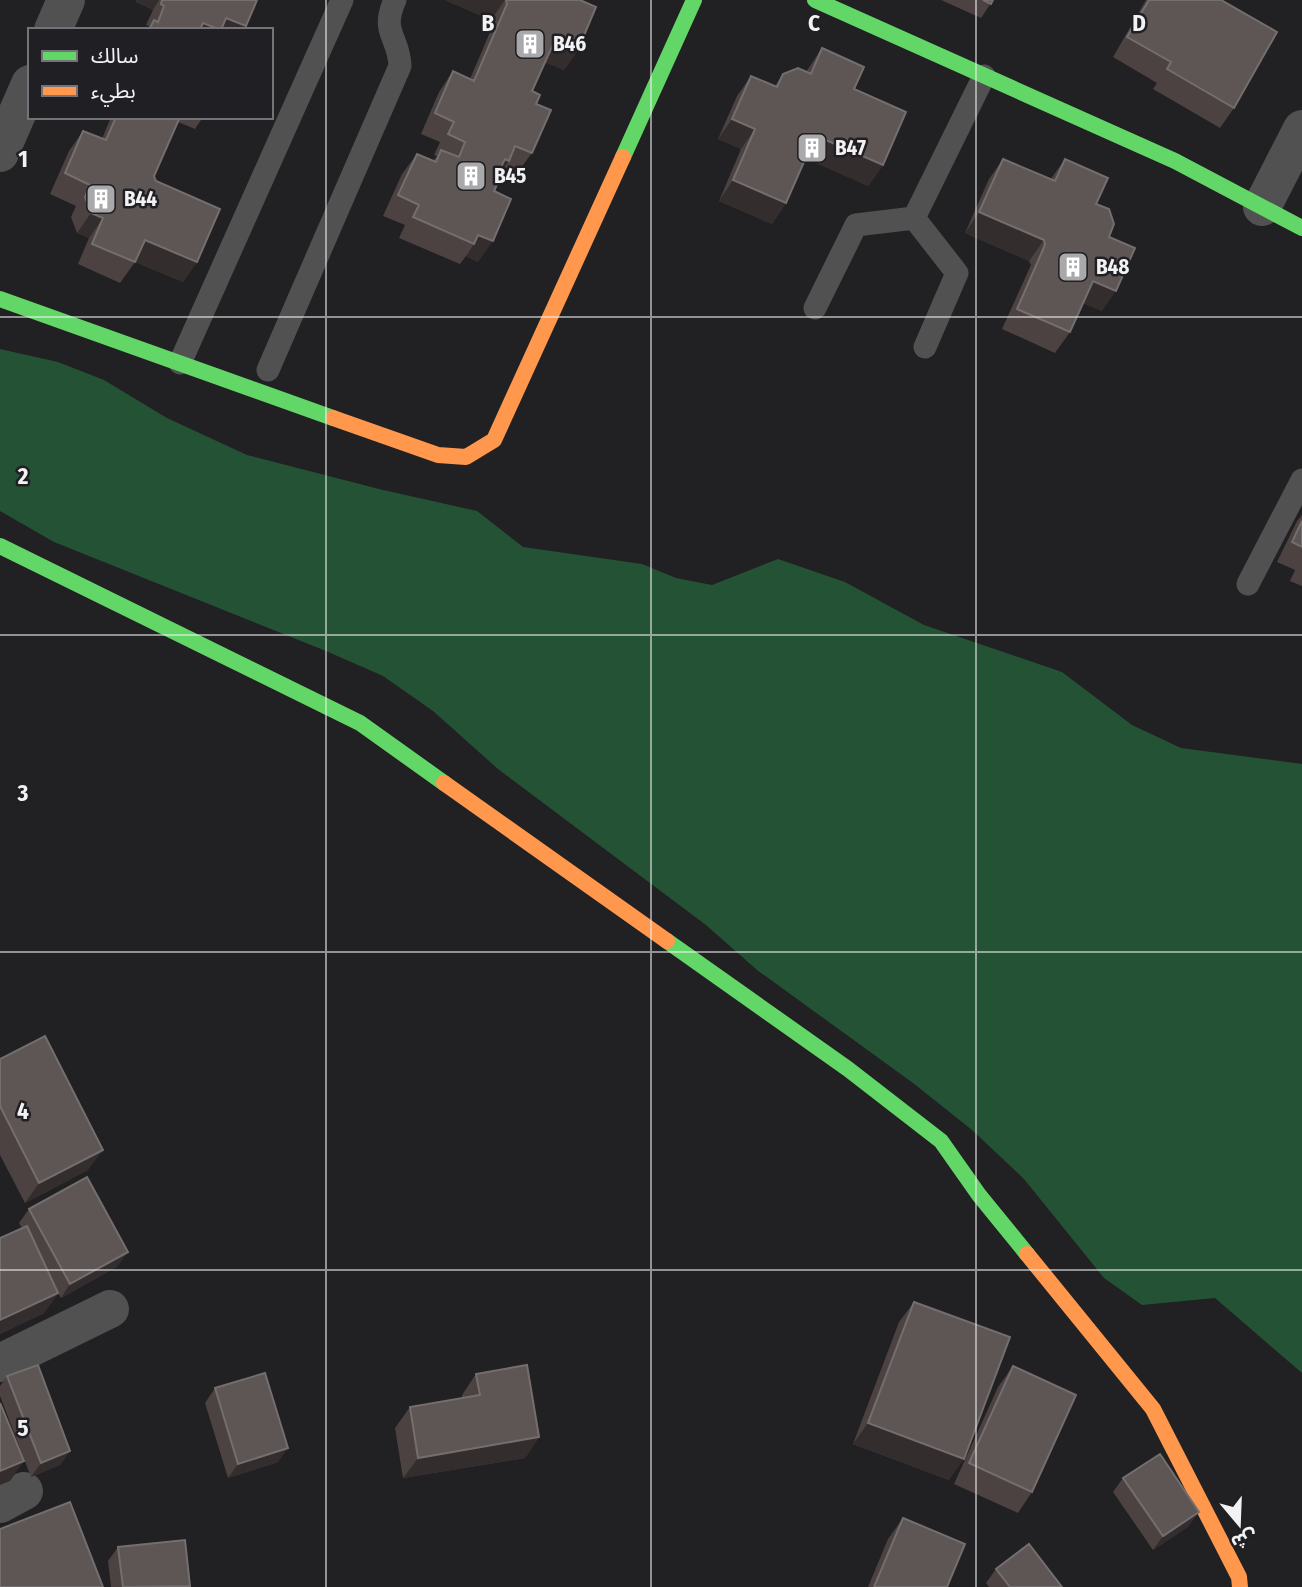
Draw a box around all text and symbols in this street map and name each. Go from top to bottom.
text: B [482,9,495,37]
text: C [808,9,820,37]
text: D [1132,9,1146,37]
building icon: B46 [513,27,547,61]
legend [28,28,273,119]
place label: B46 [553,31,586,57]
text: سالك [91,43,138,69]
text: بطيء [91,78,136,107]
building icon: B47 [795,131,829,165]
place label: B47 [835,135,866,161]
text: 1 [18,145,28,173]
building icon: B45 [454,159,488,193]
place label: B45 [494,163,526,189]
building icon: B44 [84,182,118,216]
place label: B44 [124,186,157,212]
building icon: B48 [1056,250,1090,284]
place label: B48 [1096,254,1129,280]
text: 2 [17,462,29,490]
text: 3 [17,779,29,807]
text: 4 [17,1097,29,1125]
text: 5 [17,1414,29,1442]
north arrow [1204,1489,1274,1559]
text: ش [1228,1524,1260,1555]

